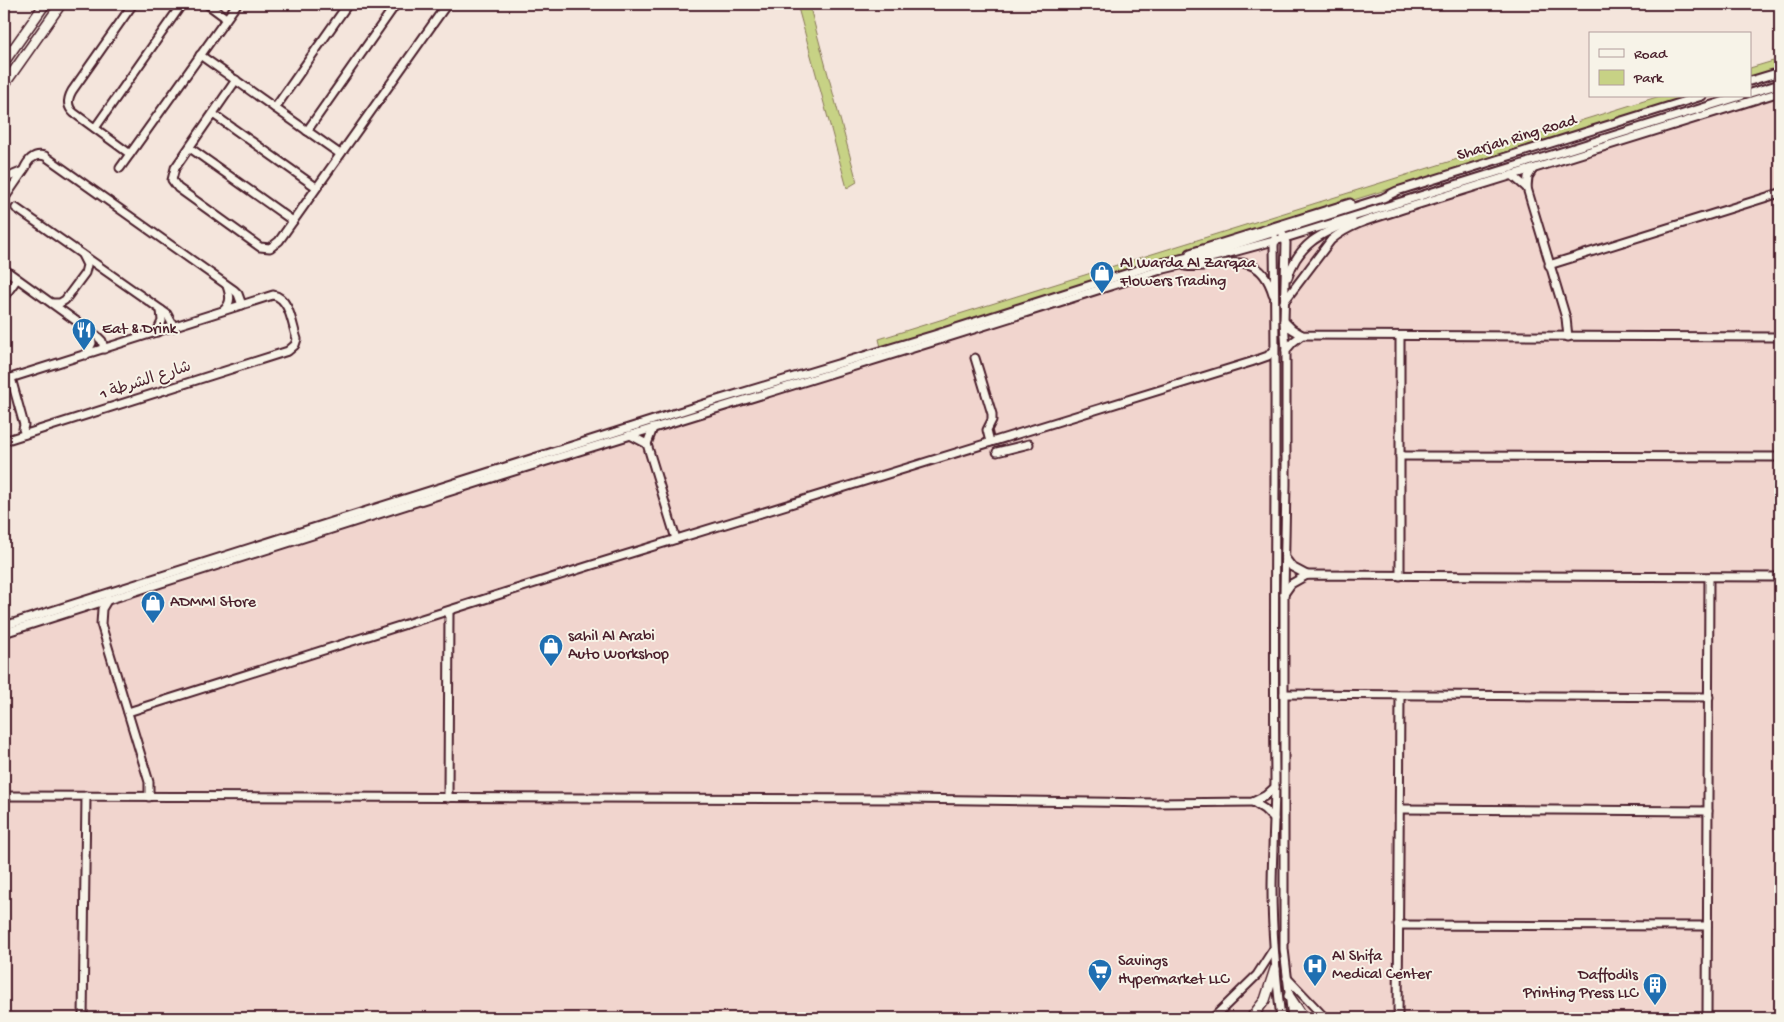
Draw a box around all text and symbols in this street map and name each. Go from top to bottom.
legend [1589,32,1752,98]
text: Road [1634,46,1668,64]
text: Park [1633,70,1664,88]
street label: Sharjah Ring Road [1455,111,1581,166]
place label: Al Warda Al Zarqaa Flowers Trading [1119,255,1257,292]
shop icon: Al Warda Al Zarqaa Flowers Trading [1089,260,1115,294]
restaurant icon: Eat & Drink [71,317,97,351]
place label: Eat & Drink [102,321,179,340]
street label: شارع الشرطة 1 [97,357,194,406]
shop icon: ADMMI Store [140,590,166,624]
place label: ADMMI Store [170,594,257,613]
place label: sahil Al Arabi Auto Workshop [568,628,669,665]
shop icon: sahil Al Arabi Auto Workshop [538,633,564,667]
place label: Al Shifa Medical Center [1332,948,1432,985]
place label: Savings Hypermarket LLC [1118,953,1230,990]
hospital icon: Al Shifa Medical Center [1302,953,1328,987]
supermarket icon: Savings Hypermarket LLC [1087,958,1113,992]
place label: Daffodils Printing Press LLC [1522,967,1639,1004]
building icon: Daffodils Printing Press LLC [1642,972,1668,1006]

